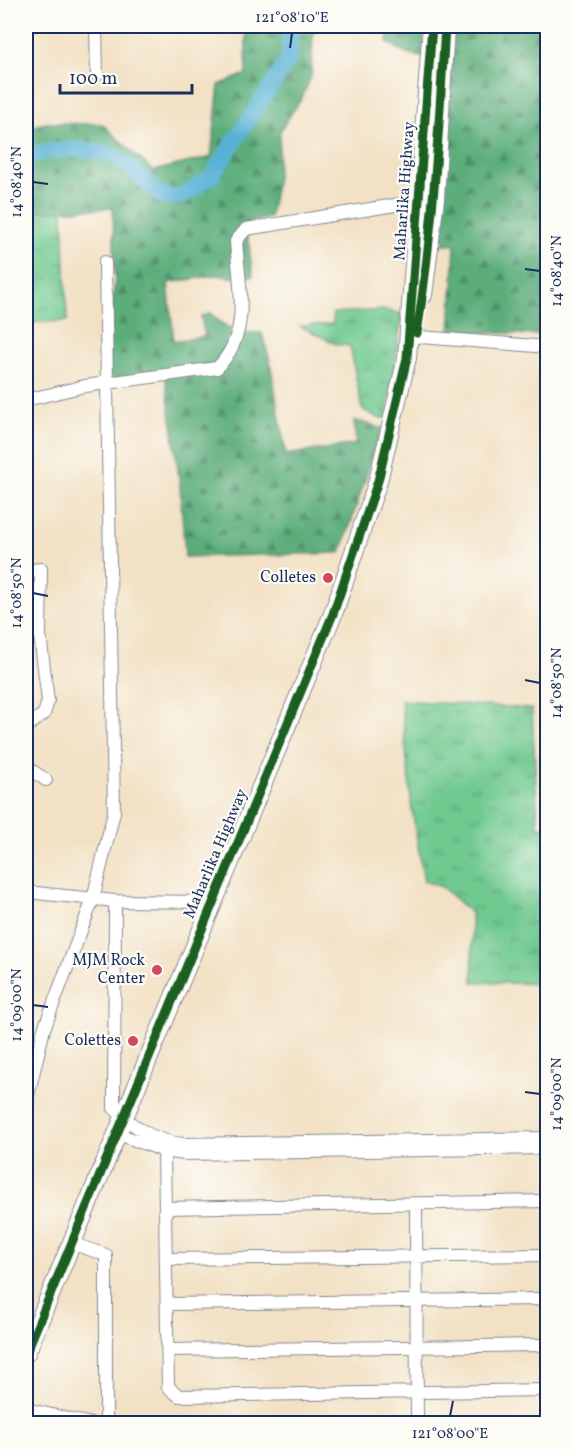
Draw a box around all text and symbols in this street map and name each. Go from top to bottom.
text: 121°08'10"E [255,8,329,29]
scale bar [60,57,192,95]
text: 100 m [69,67,118,92]
street label: Maharlika Highway [389,121,421,261]
text: 14°08'40"N [7,146,28,218]
text: 14°08'40"N [547,235,568,307]
text: 14°08'50"N [7,557,28,629]
place label: Colletes [260,567,316,589]
marker: Colletes [321,571,335,585]
text: 14°08'50"N [547,647,568,719]
street label: Maharlika Highway [179,785,253,922]
place label: MJM Rock Center [72,950,145,990]
marker: MJM Rock Center [150,963,164,977]
text: 14°09'00"N [7,968,28,1042]
place label: Colettes [64,1030,121,1052]
marker: Colettes [126,1034,140,1048]
text: 14°09'00"N [547,1057,568,1131]
text: 121°08'00"E [412,1424,488,1445]

